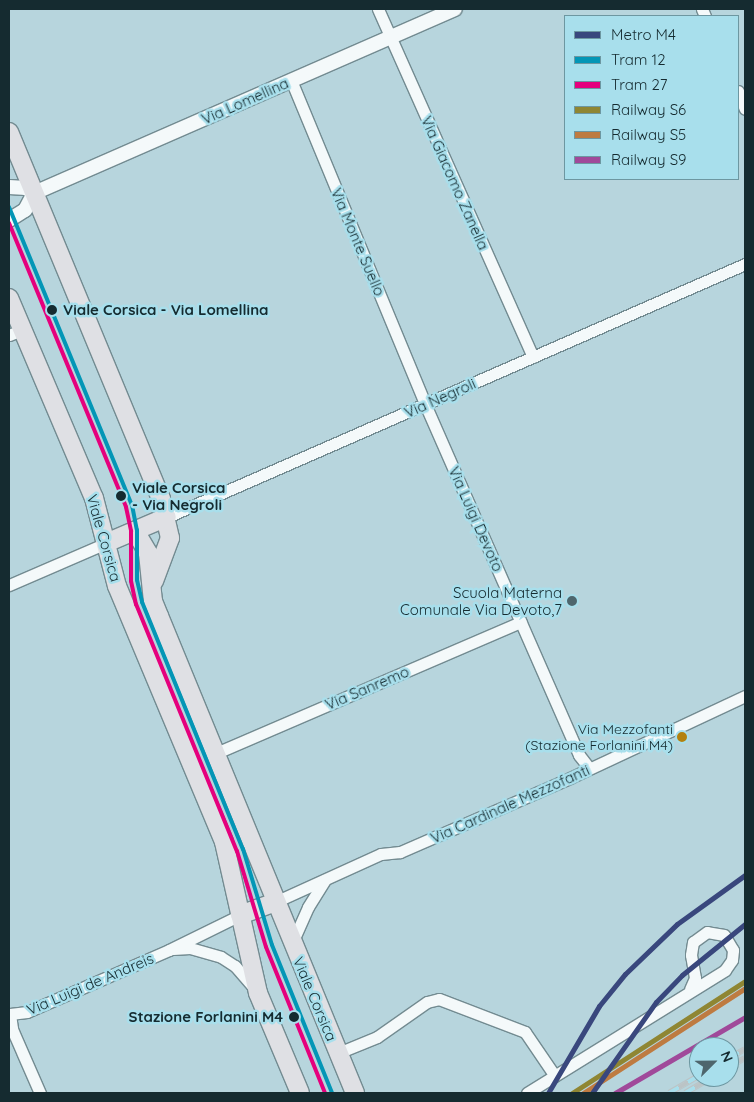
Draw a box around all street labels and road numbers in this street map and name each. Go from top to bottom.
street label: Via Lomellina [199,74,291,128]
street label: Via Giacomo Zanella [417,113,493,253]
street label: Via Monte Suello [327,185,389,299]
street label: Via Negroli [402,374,478,422]
street label: Via Luigi Devoto [445,464,507,574]
street label: Viale Corsica [83,492,125,584]
street label: Via Sanremo [322,662,412,714]
street label: Via Cardinale Mezzofanti [428,761,592,847]
street label: Via Luigi de Andreis [24,949,156,1019]
street label: Viale Corsica [289,954,341,1044]

